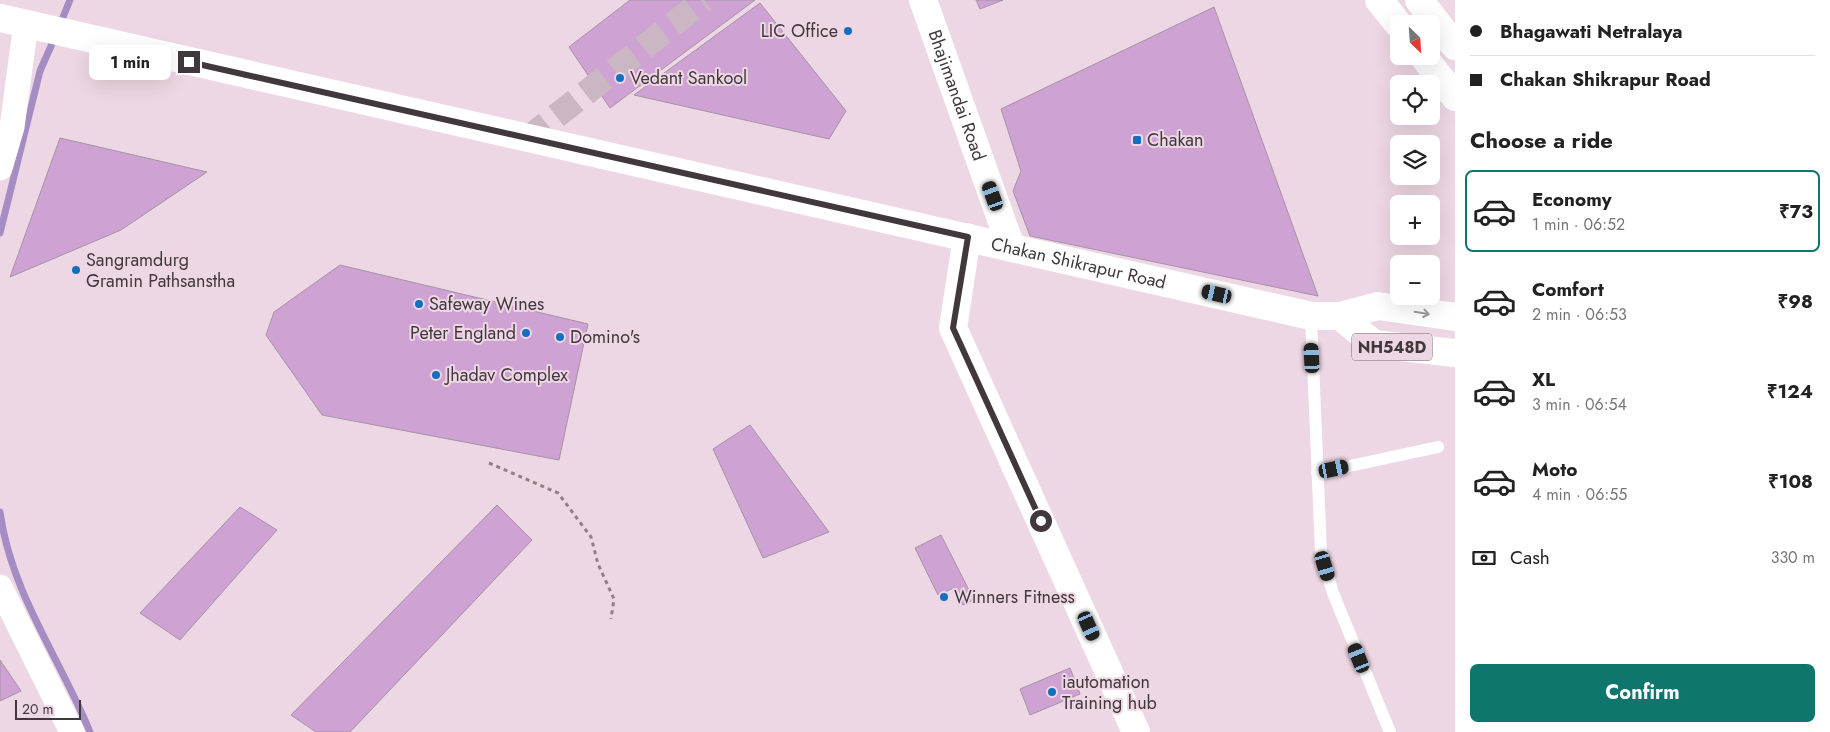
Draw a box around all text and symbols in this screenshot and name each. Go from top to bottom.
north arrow [1390,15,1440,65]
map controls [1390,15,1440,305]
place label: LIC Office [761,18,838,44]
text: Bhagawati Netralaya [1500,18,1683,45]
marker: LIC Office [842,25,854,37]
street label: Bhajimandai Road [922,26,992,164]
callout: 1 min [89,44,172,80]
text: 1 min [110,51,150,74]
route end [178,51,200,73]
place label: Vedant Sankool [630,65,747,91]
text: Chakan Shikrapur Road [1500,66,1711,93]
marker: Vedant Sankool [614,72,626,84]
button: locate [1390,75,1440,125]
text: Choose a ride [1470,124,1613,156]
place label: Chakan [1147,127,1203,153]
marker: Chakan [1131,134,1143,146]
button: layers [1390,135,1440,185]
car [980,179,1005,213]
text: Economy [1532,186,1612,213]
icon: car [1472,189,1517,234]
button: + [1390,195,1440,245]
text: ₹73 [1779,198,1813,225]
text: 1 min · 06:52 [1532,213,1625,236]
street label: Chakan Shikrapur Road [988,231,1169,296]
place label: Sangramdurg Gramin Pathsanstha [86,247,235,294]
button: − [1390,255,1440,305]
marker: Sangramdurg Gramin Pathsanstha [70,264,82,276]
text: Comfort [1532,276,1604,303]
icon: car [1472,279,1517,324]
car [1200,283,1233,305]
text: ₹98 [1778,288,1813,315]
place label: Safeway Wines [429,291,544,317]
marker: Safeway Wines [413,298,425,310]
text: 2 min · 06:53 [1532,303,1627,326]
one-way arrow [1413,309,1429,319]
place label: Peter England [410,320,516,346]
place label: Domino's [570,324,640,350]
marker: Peter England [520,327,532,339]
marker: Domino's [554,331,566,343]
road number: NH548D [1352,334,1432,361]
car [1303,343,1320,373]
place label: Jhadav Complex [444,362,568,388]
text: XL [1532,366,1555,393]
marker: Jhadav Complex [430,369,442,381]
icon: car [1472,369,1517,414]
text: ₹124 [1767,378,1813,405]
text: 3 min · 06:54 [1532,393,1627,416]
text: Moto [1532,456,1577,483]
car [1317,459,1350,479]
icon: car [1472,459,1517,504]
text: ₹108 [1768,468,1813,495]
text: 4 min · 06:55 [1532,483,1627,506]
route start [1030,510,1052,532]
icon: cash [1470,544,1498,572]
text: Cash [1510,544,1550,571]
text: 330 m [1771,546,1815,569]
car [1313,549,1336,583]
place label: Winners Fitness [954,584,1075,610]
marker: Winners Fitness [938,591,950,603]
car [1076,609,1101,643]
car [1346,641,1371,675]
button: Confirm [1470,664,1815,722]
place label: iautomation Training hub [1062,669,1157,716]
marker: iautomation Training hub [1046,686,1058,698]
scale bar [15,697,81,720]
text: 20 m [22,699,54,719]

